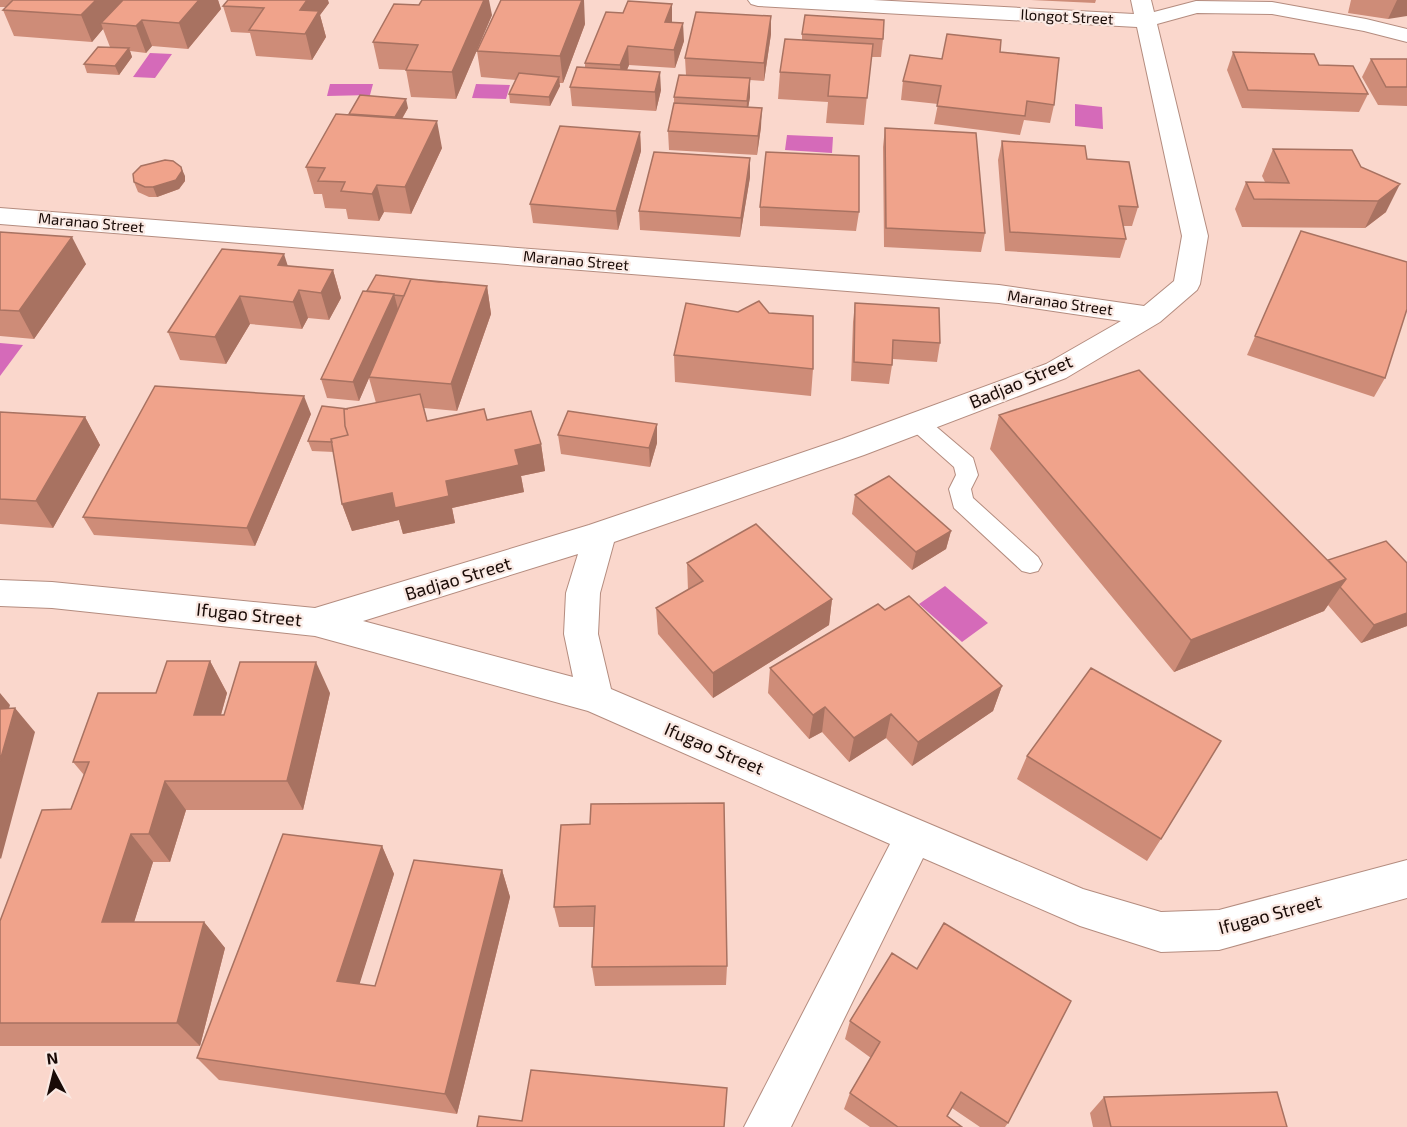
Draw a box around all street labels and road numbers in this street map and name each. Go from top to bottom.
street label: Ilongot Street [1020,5,1114,27]
street label: Maranao Street [37,208,145,236]
street label: Maranao Street [522,246,630,274]
street label: Maranao Street [1006,286,1114,318]
street label: Badjao Street [966,349,1076,413]
street label: Badjao Street [402,551,514,605]
street label: Ifugao Street [195,598,303,630]
street label: Ifugao Street [661,717,768,779]
street label: Ifugao Street [1216,890,1324,938]

